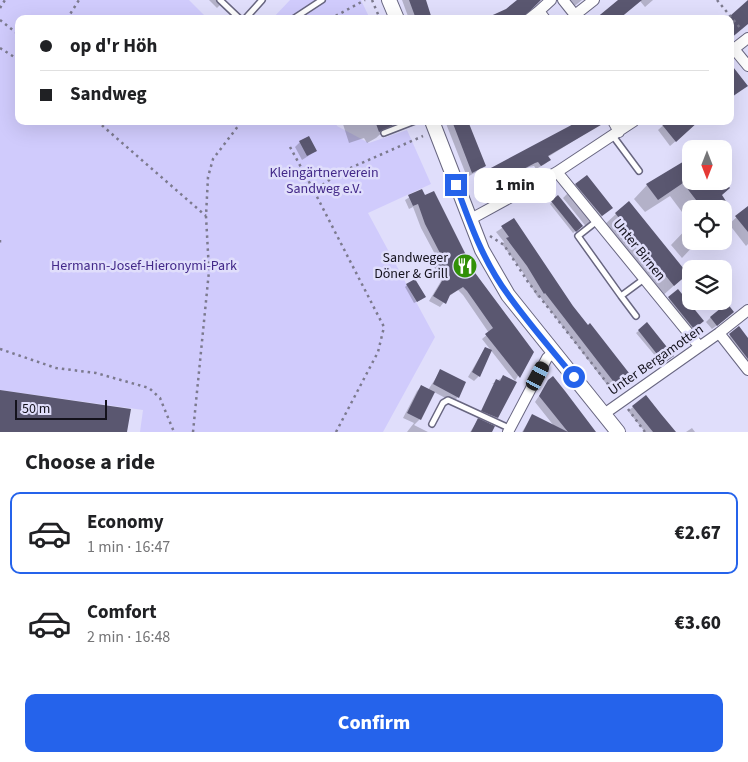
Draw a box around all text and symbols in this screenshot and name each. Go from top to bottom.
text: op d'r Höh [70,33,157,60]
text: Sandweg [70,81,147,108]
north arrow [682,140,732,190]
map controls [682,140,732,310]
park label: Kleingärtnerverein Sandweg e.V. [269,163,379,199]
callout: 1 min [474,168,556,202]
route end [445,174,467,196]
text: 1 min [495,174,535,196]
button: locate [682,200,732,250]
street label: Unter Birnen [608,215,670,285]
place label: Sandweger Döner & Grill [374,248,448,284]
restaurant icon: Sandweger Döner & Grill [452,253,478,279]
park label: Hermann-Josef-Hieronymi-Park [51,256,237,276]
button: layers [682,260,732,310]
street label: Unter Bergamotten [604,320,708,400]
car [524,359,551,393]
route start [563,366,585,388]
scale bar [15,397,108,420]
text: 50 m [22,399,50,419]
text: Choose a ride [25,446,155,478]
text: Economy [87,509,164,536]
icon: car [27,511,72,556]
text: €2.67 [675,520,721,547]
text: 1 min · 16:47 [87,536,170,558]
text: Comfort [87,599,157,626]
icon: car [27,601,72,646]
text: €3.60 [675,610,721,637]
text: 2 min · 16:48 [87,626,170,648]
button: Confirm [25,694,723,752]

